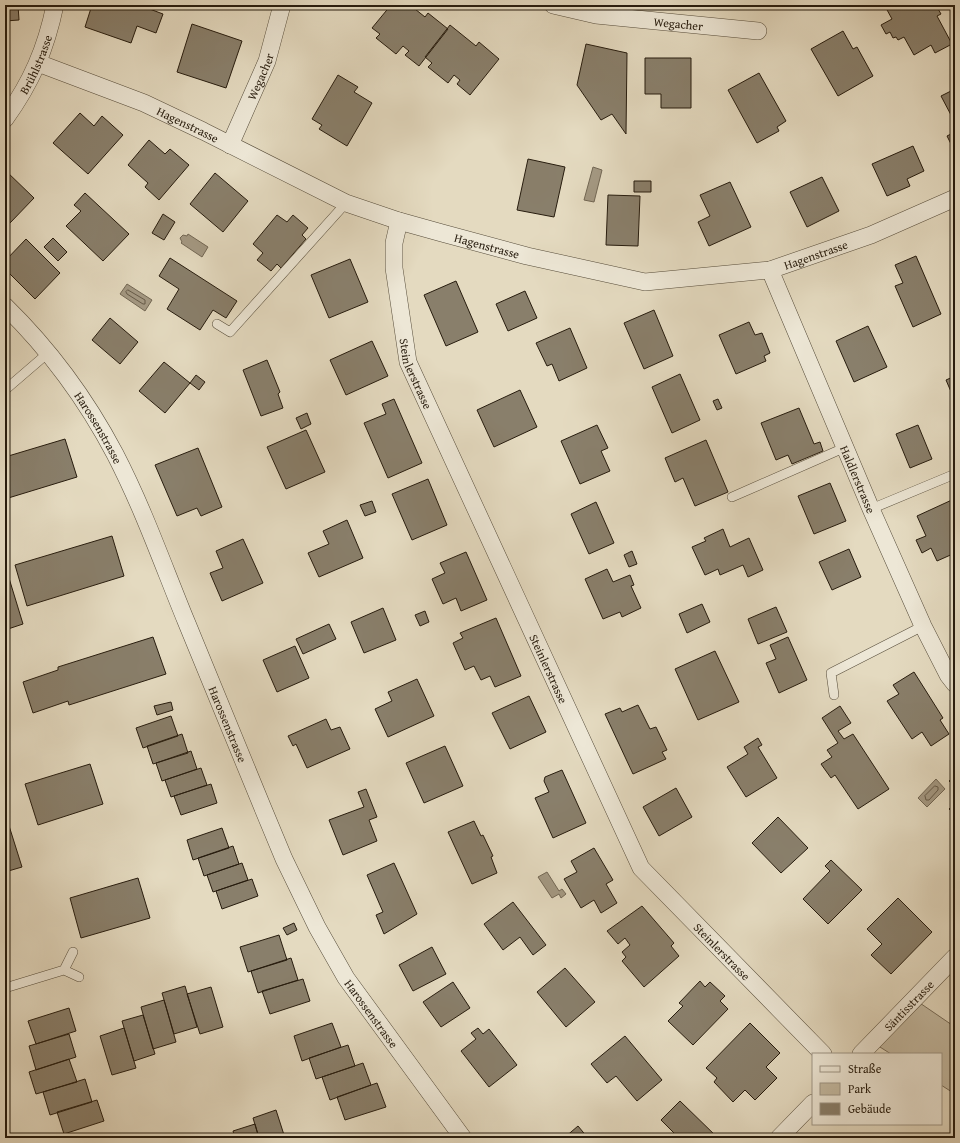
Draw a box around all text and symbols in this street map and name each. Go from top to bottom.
street label: Wegacher [653,12,704,34]
street label: Brühlstrasse [15,32,56,97]
street label: Wegacher [242,51,277,102]
street label: Hagenstrasse [154,102,222,146]
street label: Hagenstrasse [453,228,522,262]
street label: Hagenstrasse [781,235,850,273]
street label: Steinlerstrasse [396,337,437,412]
street label: Harossenstrasse [71,388,127,467]
street label: Haldlerstrasse [837,443,880,516]
street label: Steinlerstrasse [526,631,573,706]
street label: Harossenstrasse [205,683,252,765]
street label: Steinlerstrasse [690,919,755,984]
street label: Harossenstrasse [341,976,403,1051]
street label: Säntisstrasse [879,976,937,1035]
legend [812,1053,942,1125]
text: Straße [848,1060,882,1077]
text: Park [848,1080,872,1097]
text: Gebäude [848,1100,891,1117]

